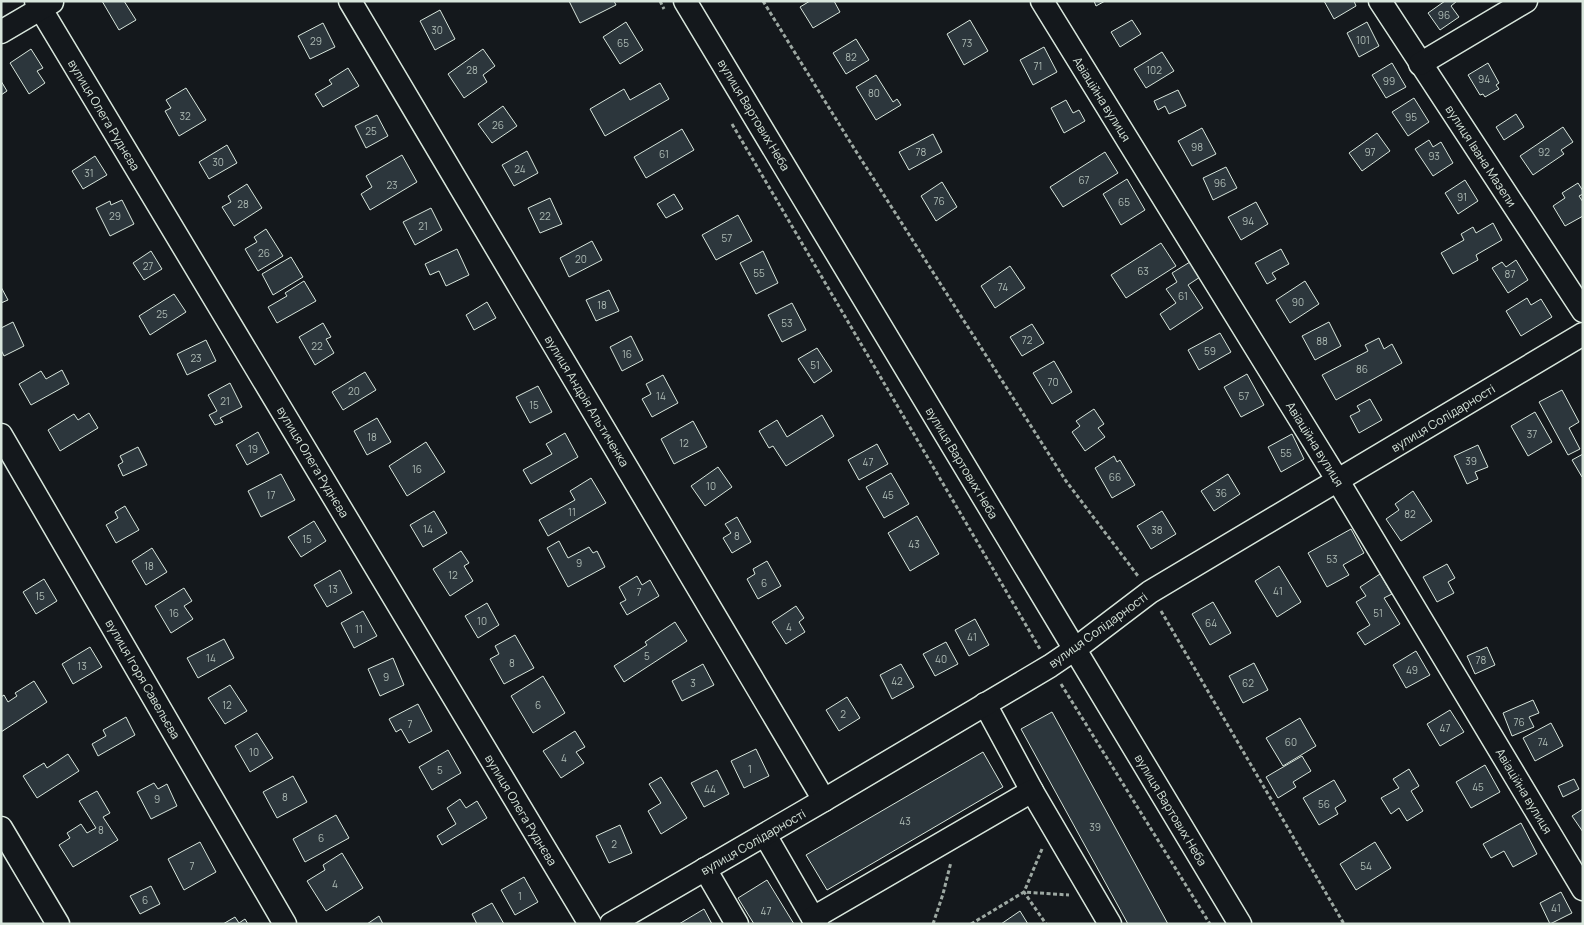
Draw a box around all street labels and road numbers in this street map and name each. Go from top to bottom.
street label: Авіаційна вулиця [1069,53,1135,145]
street label: вулиця Олега Руднєва [64,56,144,174]
street label: вулиця Вартових Неба [714,56,794,174]
street label: вулиця Івана Мазепи [1442,102,1520,210]
street label: вулиця Андрія Альтиченка [541,332,633,470]
street label: вулиця Солідарності [1388,380,1498,456]
street label: Авіаційна вулиця [1282,398,1348,490]
street label: вулиця Олега Руднєва [273,403,353,521]
street label: вулиця Вартових Неба [922,404,1002,522]
street label: вулиця Солідарності [1045,588,1151,672]
street label: вулиця Ігоря Савельєва [102,616,184,742]
street label: Авіаційна вулиця [1492,745,1556,837]
street label: вулиця Олега Руднєва [481,751,561,869]
street label: вулиця Вартових Неба [1131,751,1211,869]
street label: вулиця Солідарності [697,805,809,879]

